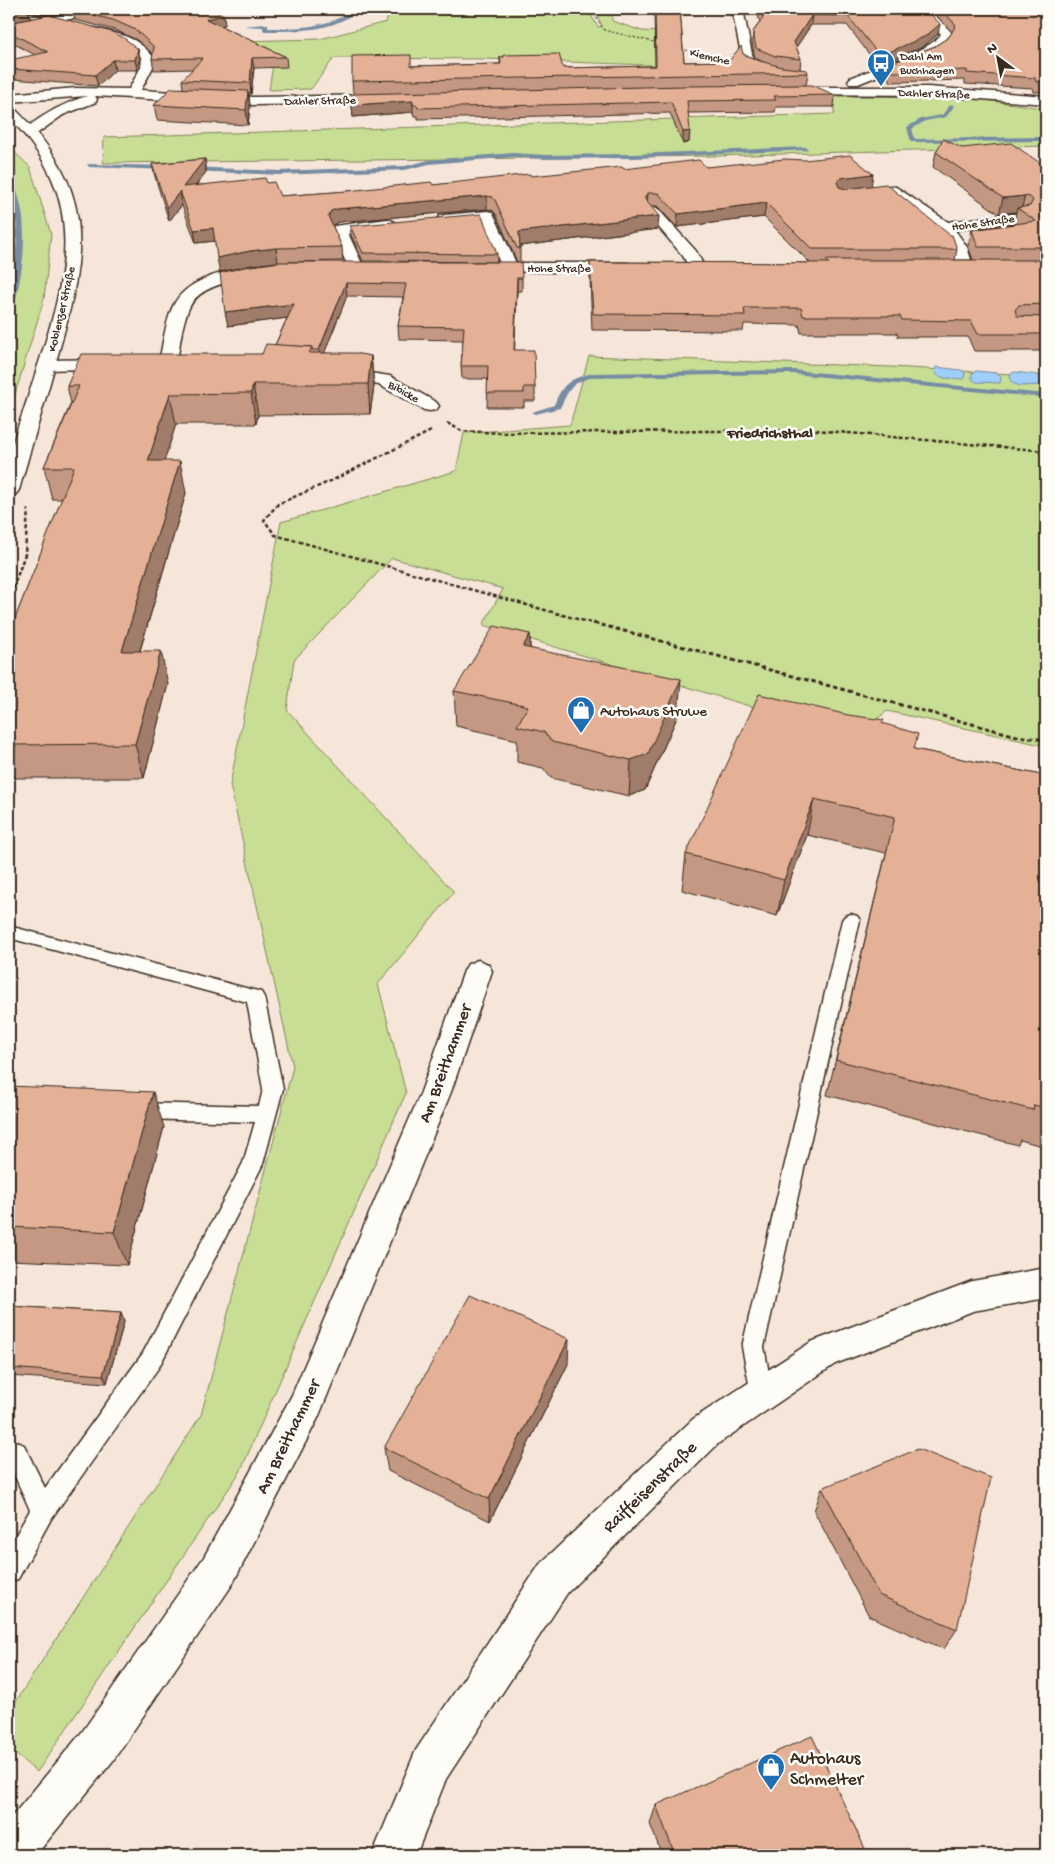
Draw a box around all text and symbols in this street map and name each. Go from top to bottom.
north arrow [972,32,1022,82]
text: N [984,39,1001,59]
street label: Kiemche [688,47,732,70]
bus stop icon: Dahl Am Buchhagen [866,48,896,87]
place label: Dahl Am Buchhagen [899,51,954,79]
street label: Dahler Straße [897,87,971,103]
street label: Dahler Straße [283,94,357,110]
street label: Hohe Straße [951,213,1016,235]
street label: Hohe Straße [527,263,592,277]
street label: Koblenzer Straße [46,265,80,353]
street label: Bibicke [384,378,422,407]
district label: Friedrichsthal [726,425,814,443]
shop icon: Autohaus Struwe [566,695,596,734]
place label: Autohaus Struwe [600,703,707,721]
street label: Am Breithammer [415,1000,478,1126]
street label: Am Breithammer [252,1375,327,1498]
street label: Raiffeisenstraße [599,1437,703,1538]
place label: Autohaus Schmelter [790,1749,865,1791]
shop icon: Autohaus Schmelter [756,1752,786,1791]

